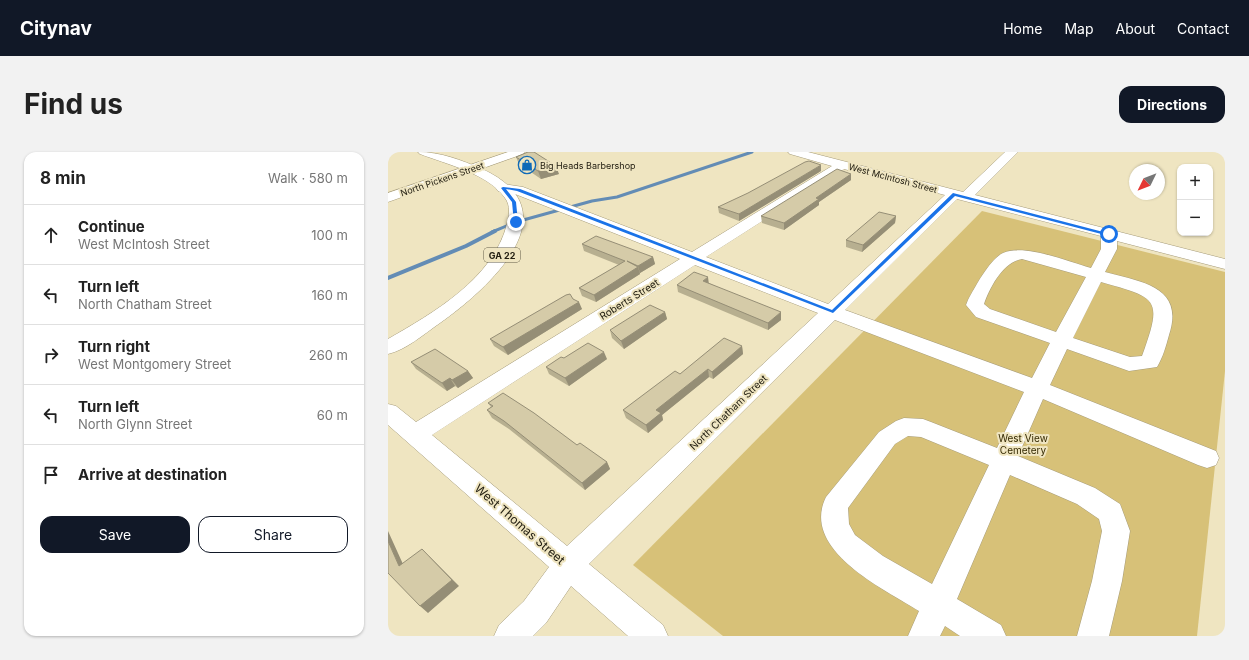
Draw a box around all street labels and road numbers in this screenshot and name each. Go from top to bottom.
street label: North Pickens Street [399,160,485,198]
street label: West McIntosh Street [848,161,938,195]
road number: GA 22 [484,248,520,262]
street label: Roberts Street [597,276,661,322]
street label: North Chatham Street [687,371,770,452]
street label: West Thomas Street [472,481,568,567]

